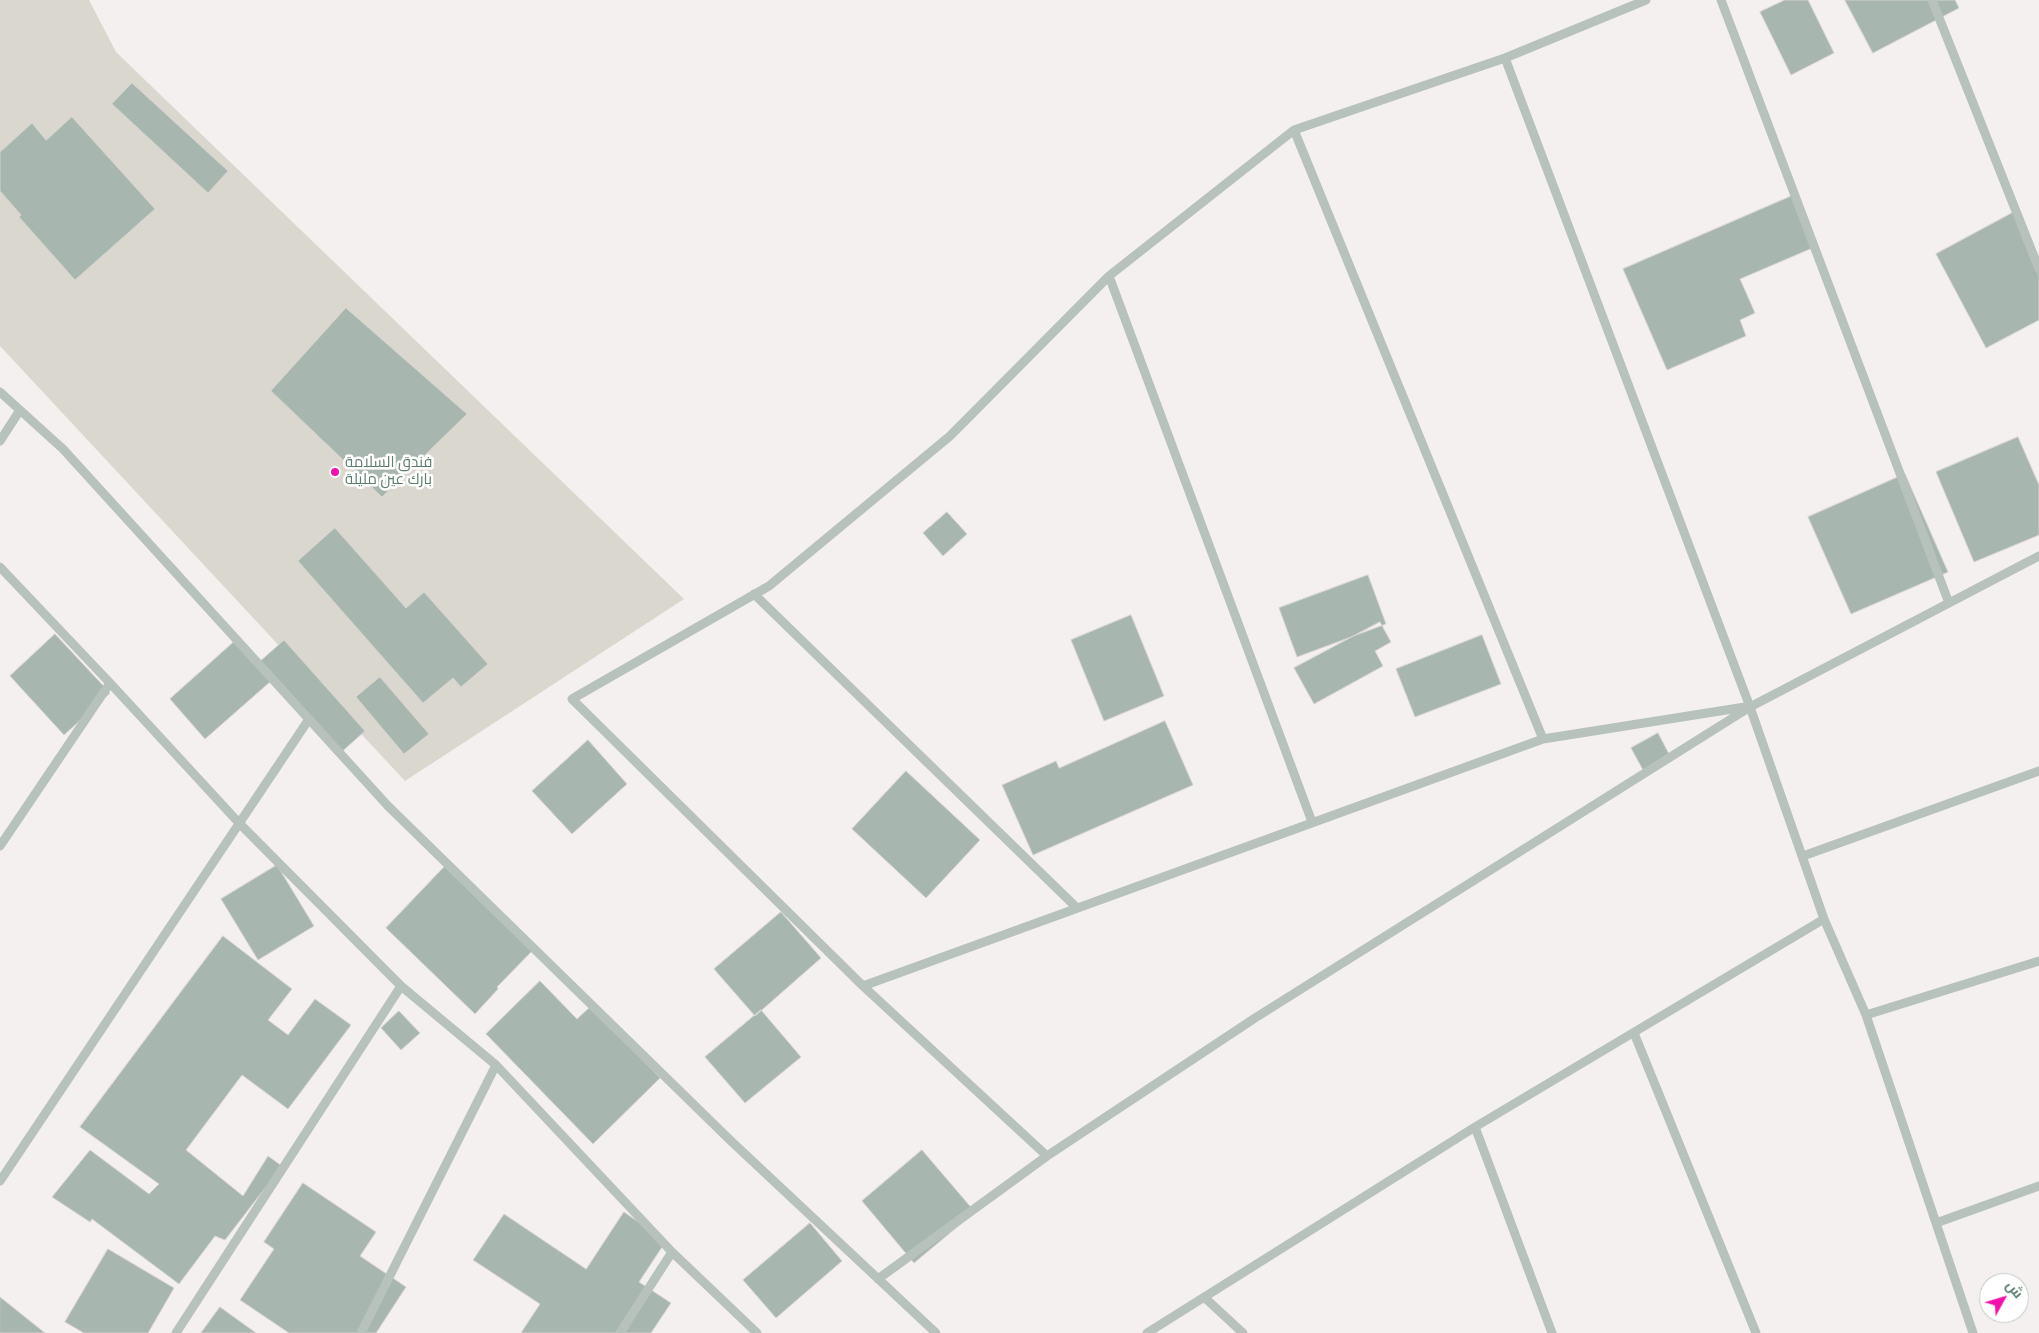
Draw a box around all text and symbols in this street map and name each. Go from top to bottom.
place label: فندق السلامة بارك عين مليلة [345,454,432,489]
marker: فندق السلامة بارك عين مليلة [329,466,341,478]
north arrow [1979,1273,2029,1323]
text: ش [2002,1277,2028,1302]

